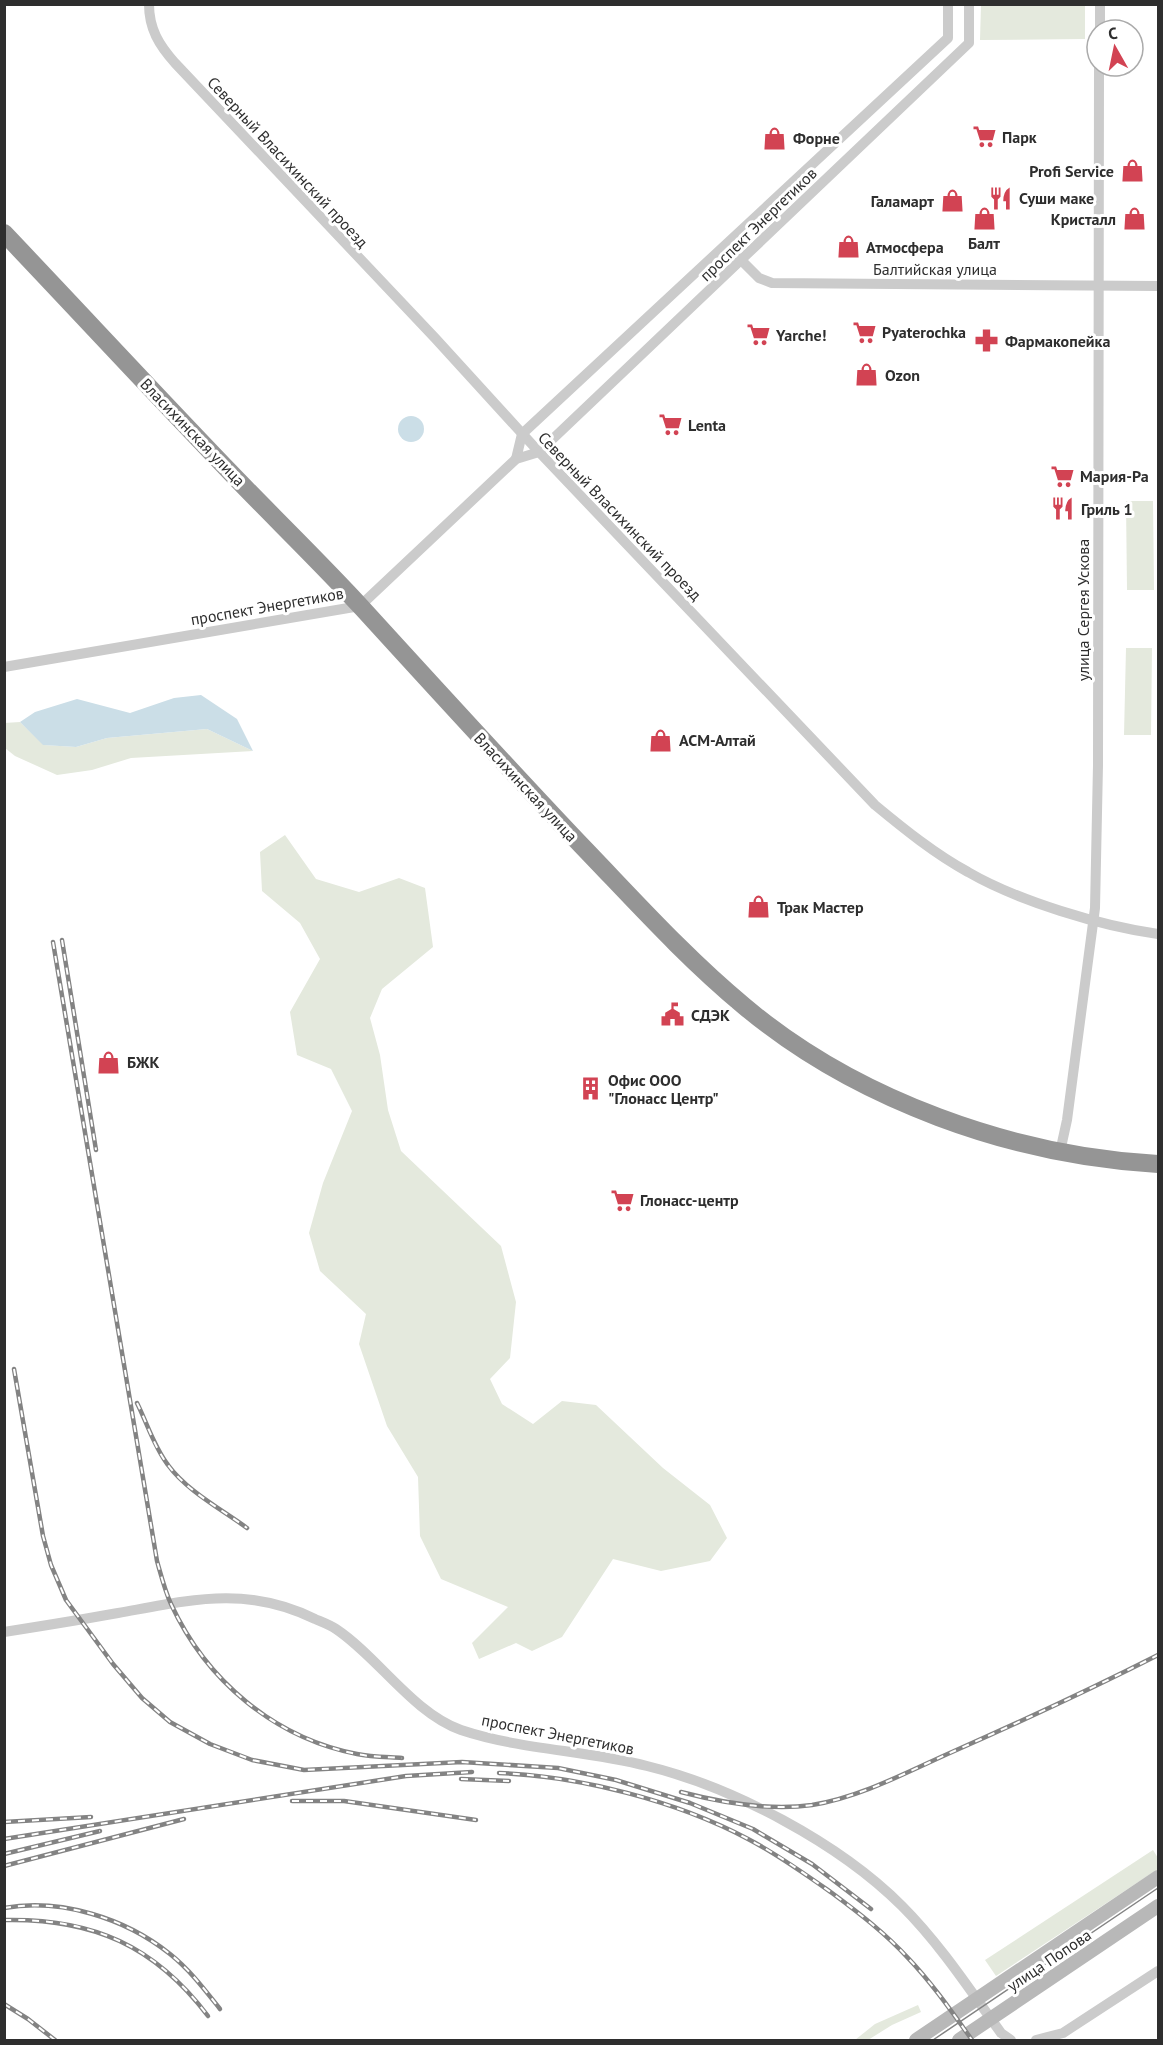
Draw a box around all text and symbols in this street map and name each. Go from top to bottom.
north arrow [1085,18,1145,78]
text: С [1107,23,1119,44]
street label: Северный Власихинский проезд [203,72,373,252]
supermarket icon: Парк [971,124,997,150]
shop icon: Форне [762,125,788,151]
place label: Парк [1002,127,1037,147]
place label: Форне [793,128,840,148]
shop icon: Profi Service [1119,158,1145,184]
place label: Profi Service [1029,161,1114,181]
street label: проспект Энергетиков [695,163,821,285]
restaurant icon: Суши маке [988,185,1014,211]
shop icon: Галамарт [939,188,965,214]
place label: Суши маке [1019,188,1094,208]
place label: Галамарт [871,191,934,211]
shop icon: Балт [971,205,997,231]
shop icon: Кристалл [1121,206,1147,232]
place label: Кристалл [1051,209,1116,229]
place label: Балт [968,233,1000,253]
shop icon: Атмосфера [835,234,861,260]
place label: Атмосфера [866,237,944,257]
street label: Балтийская улица [873,259,997,279]
supermarket icon: Pyaterochka [851,319,877,345]
supermarket icon: Yarche! [745,322,771,348]
place label: Pyaterochka [882,322,966,342]
place label: Yarche! [775,325,826,345]
pharmacy icon: Фармакопейка [974,328,1000,354]
place label: Фармакопейка [1005,331,1110,351]
shop icon: Ozon [854,362,880,388]
place label: Ozon [885,365,920,385]
street label: Власихинская улица [136,374,250,490]
supermarket icon: Lenta [657,412,683,438]
place label: Lenta [688,415,726,435]
street label: Северный Власихинский проезд [534,427,706,605]
supermarket icon: Мария-Ра [1049,463,1075,489]
place label: Мария-Ра [1080,466,1149,486]
restaurant icon: Гриль 1 [1050,496,1076,522]
place label: Гриль 1 [1081,499,1133,519]
street label: улица Сергея Ускова [1073,539,1093,681]
street label: проспект Энергетиков [189,583,345,629]
shop icon: АСМ-Алтай [648,727,674,753]
street label: Власихинская улица [470,728,582,846]
place label: АСМ-Алтай [679,730,756,750]
shop icon: Трак Мастер [746,894,772,920]
place label: Трак Мастер [777,897,864,917]
public building icon: СДЭК [660,1002,686,1028]
place label: СДЭК [691,1005,730,1025]
shop icon: БЖК [96,1049,122,1075]
place label: БЖК [127,1052,160,1072]
place label: Офис ООО "Глонасс Центр" [608,1070,719,1108]
building icon: Офис ООО "Глонасс Центр" [577,1076,603,1102]
supermarket icon: Глонасс-центр [609,1187,635,1213]
place label: Глонасс-центр [640,1190,739,1210]
street label: проспект Энергетиков [480,1709,636,1759]
street label: улица Попова [1003,1925,1095,1995]

